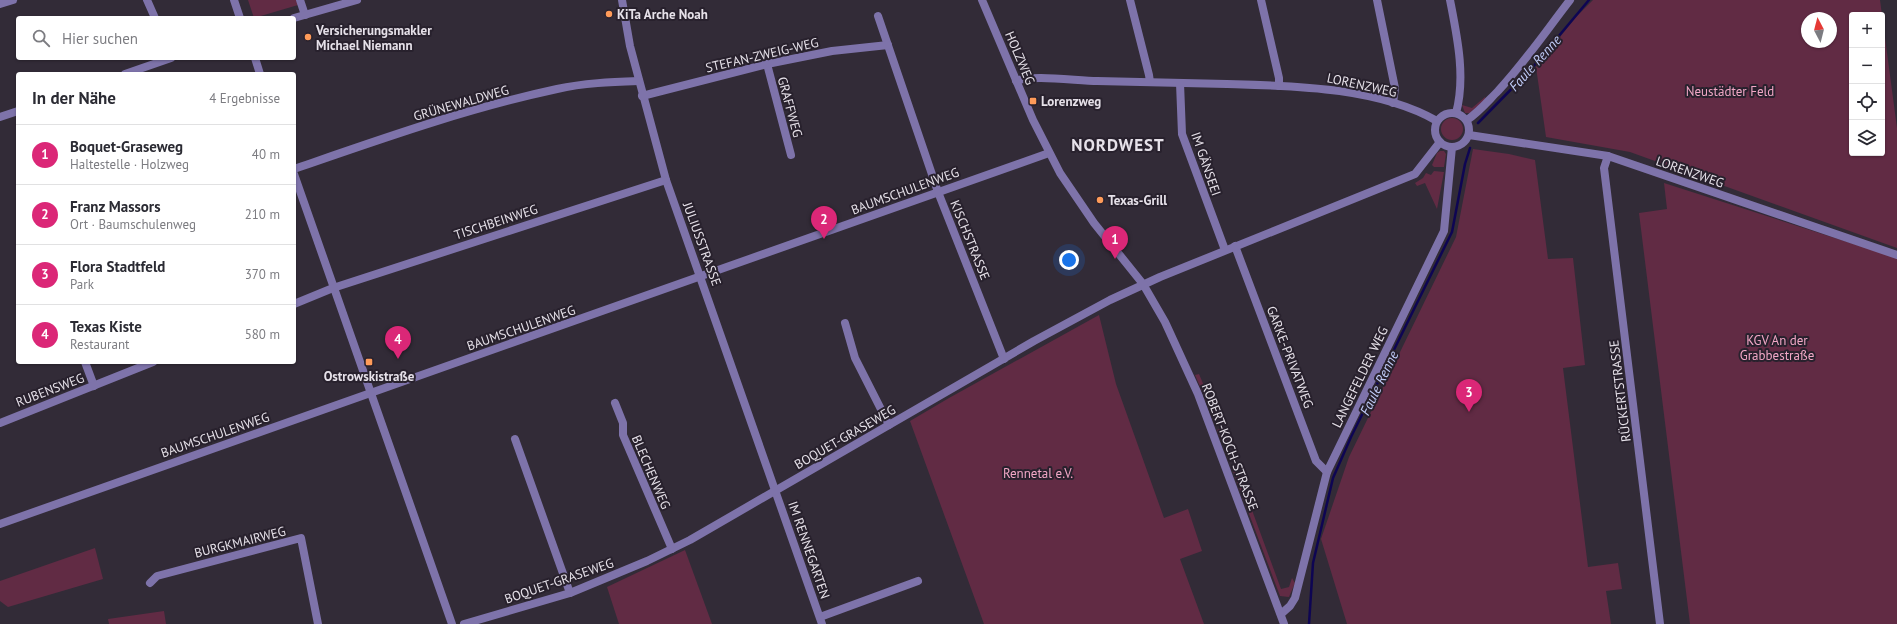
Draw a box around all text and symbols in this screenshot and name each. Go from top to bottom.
place label: KiTa Arche Noah [617,6,708,23]
marker: KiTa Arche Noah [604,9,614,19]
north arrow [1801,12,1837,48]
map controls [1849,12,1885,156]
button: + [1849,12,1885,48]
search box [16,16,296,60]
place label: Versicherungsmakler Michael Niemann [315,22,432,54]
icon: search [30,27,52,49]
text: Hier suchen [62,29,138,48]
street label: HOLZWEG [1001,29,1039,87]
water label: Faule Renne [1505,31,1565,95]
marker: Versicherungsmakler Michael Niemann [303,32,313,42]
street label: STEFAN-ZWEIG-WEG [704,34,820,76]
button: − [1849,48,1885,84]
street label: LORENZWEG [1326,69,1399,101]
street label: GRAFFWEG [774,75,806,139]
street label: GRÜNEWALDWEG [411,81,511,125]
park label: Neustädter Feld [1686,83,1774,100]
button: locate [1849,84,1885,120]
text: In der Nähe [32,87,116,109]
text: 4 Ergebnisse [209,90,280,107]
place label: Lorenzweg [1041,93,1101,110]
marker: Lorenzweg [1028,96,1038,106]
button: layers [1849,120,1885,156]
street label: IM GÄNSEEI [1187,130,1225,198]
district label: NORDWEST [1071,134,1165,156]
text: Boquet-Graseweg [70,137,183,156]
text: 1 [41,146,49,163]
text: 40 m [252,146,280,163]
street label: LORENZWEG [1654,152,1726,192]
text: Haltestelle · Holzweg [70,156,189,173]
street label: BAUMSCHULENWEG [849,164,961,218]
place label: Texas-Grill [1108,192,1167,209]
marker: Texas-Grill [1095,195,1105,205]
text: Franz Massors [70,197,160,216]
street label: KISCHSTRASSE [946,198,994,282]
street label: JULIUSSTRASSE [679,199,725,288]
street label: TISCHBEINWEG [452,200,540,244]
text: 2 [41,206,49,223]
text: 210 m [245,206,280,223]
pin: 2 [811,206,837,239]
text: Ort · Baumschulenweg [70,216,196,233]
pin: 1 [1102,226,1128,259]
your location [1059,250,1079,270]
text: Flora Stadtfeld [70,257,165,276]
text: 3 [41,266,49,283]
text: 370 m [245,266,280,283]
text: Park [70,276,94,293]
street label: BAUMSCHULENWEG [465,301,578,355]
street label: GARKE-PRIVATWEG [1263,303,1317,411]
text: Texas Kiste [70,317,142,336]
street label: LANGEFELDER WEG [1328,324,1392,430]
text: 4 [41,326,49,343]
text: 580 m [245,326,280,343]
pin: 4 [385,326,411,359]
park label: KGV An der Grabbestraße [1740,332,1814,364]
text: Restaurant [70,336,129,353]
street label: RÜCKERTSTRASSE [1605,339,1635,443]
water label: Faule Renne [1356,347,1403,418]
marker: Ostrowskistraße [364,357,374,367]
place label: Ostrowskistraße [324,368,415,385]
street label: RUBENSWEG [13,369,87,411]
pin: 3 [1456,379,1482,412]
street label: ROBERT-KOCH-STRASSE [1198,381,1262,513]
street label: BOQUET-GRASEWEG [791,401,899,473]
street label: BAUMSCHULENWEG [159,408,272,462]
street label: BLECHENWEG [628,432,674,512]
park label: Rennetal e.V. [1003,465,1073,482]
street label: IM RENNEGARTEN [784,499,834,601]
street label: BURGKMAIRWEG [192,522,288,562]
street label: BOQUET-GRASEWEG [502,554,616,608]

